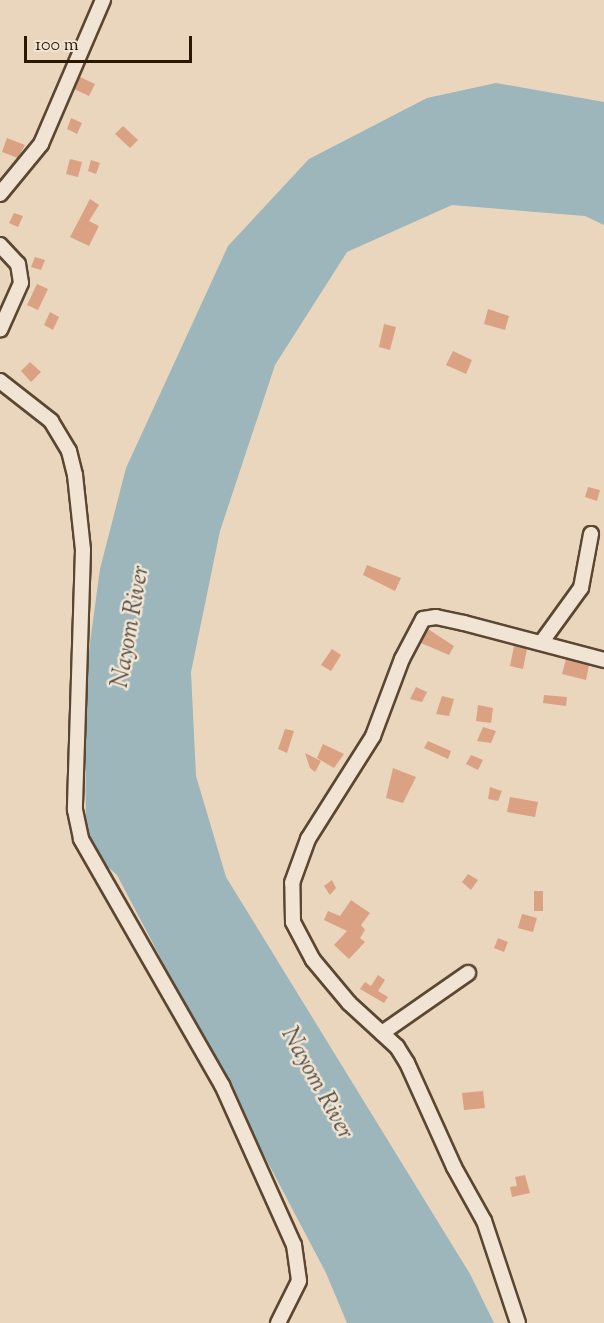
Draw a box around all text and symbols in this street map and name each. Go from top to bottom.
scale bar [27,24,195,62]
text: 100 m [35,33,79,59]
water label: Nayom River [107,564,157,690]
water label: Nayom River [273,1023,359,1145]

